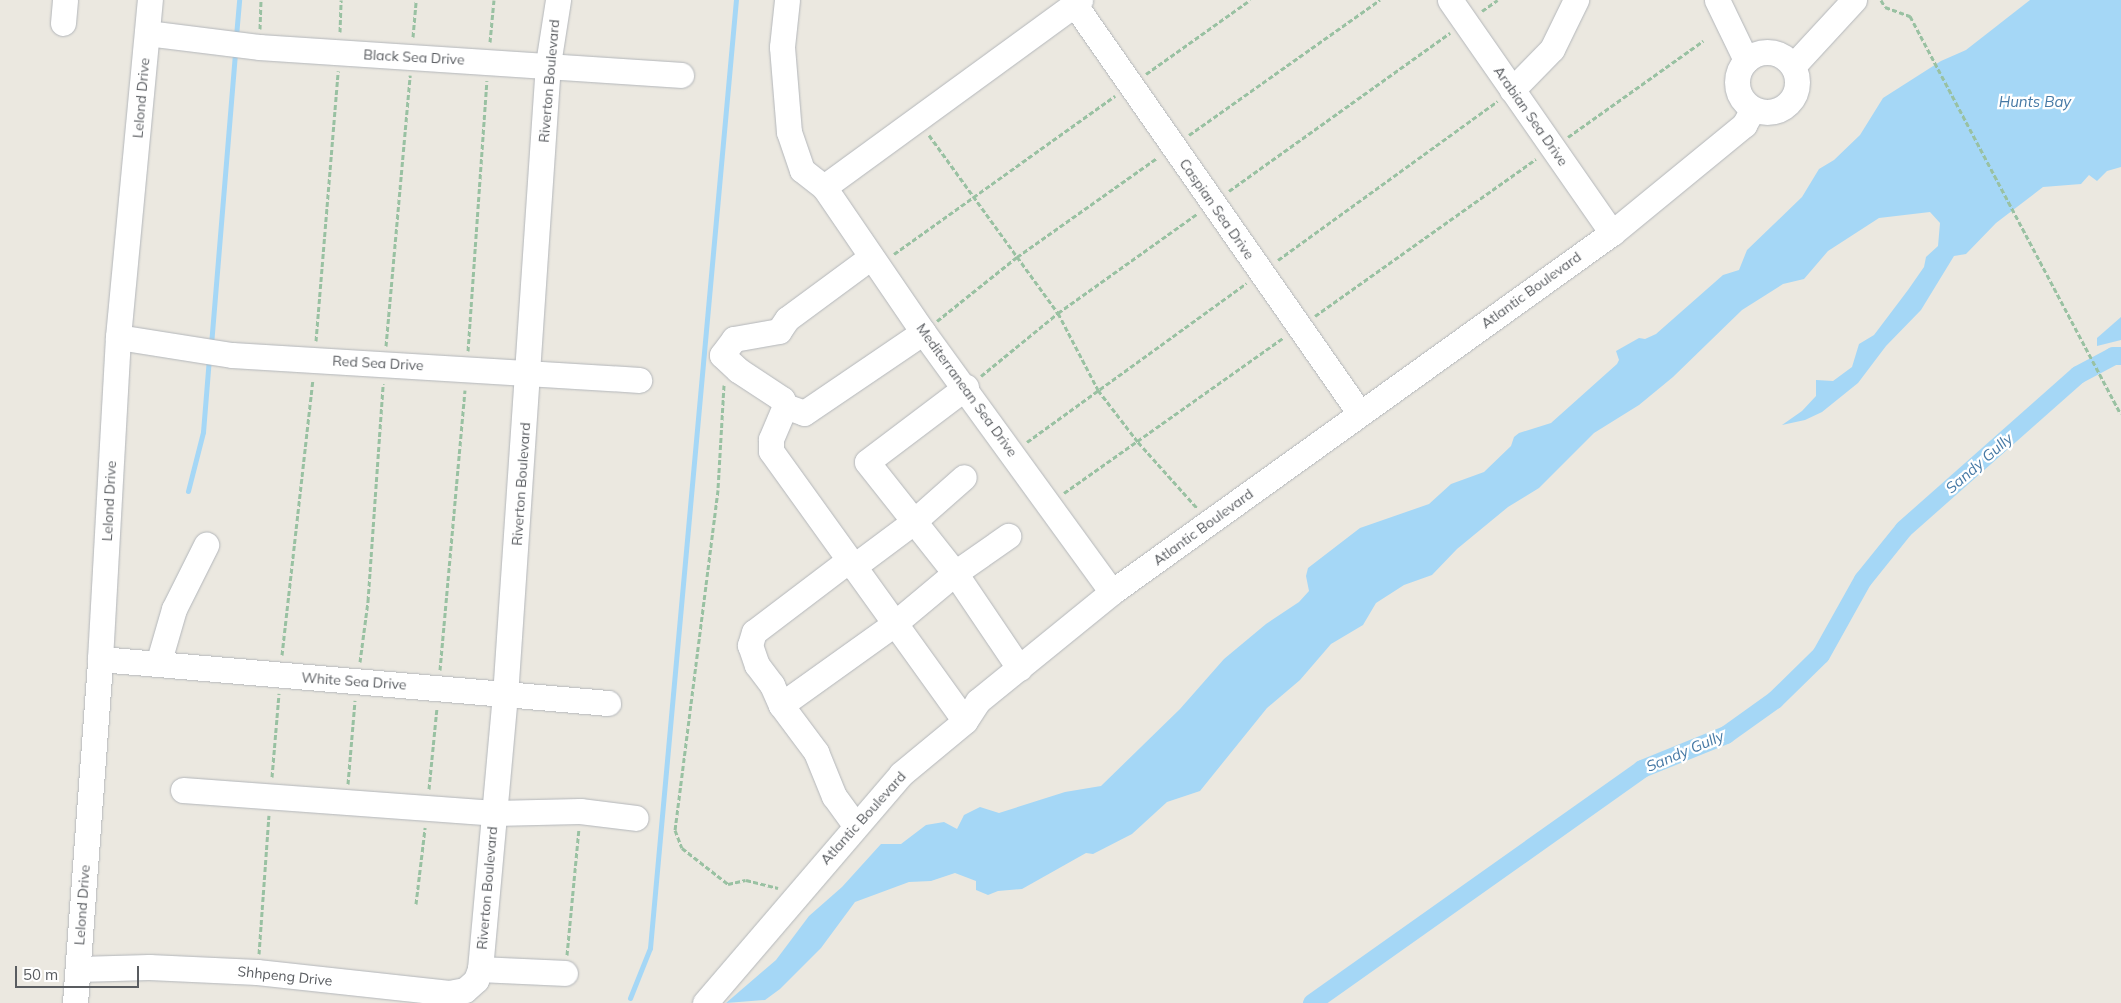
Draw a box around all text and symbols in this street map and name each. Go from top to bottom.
street label: Riverton Boulevard [535,19,563,143]
street label: Black Sea Drive [363,46,465,68]
street label: Lelond Drive [129,57,153,139]
street label: Arabian Sea Drive [1490,63,1572,169]
water label: Hunts Bay [1999,93,2071,111]
street label: Caspian Sea Drive [1176,155,1258,263]
street label: Atlantic Boulevard [1478,248,1584,332]
street label: Mediterranean Sea Drive [913,320,1021,460]
street label: Red Sea Drive [332,352,424,374]
street label: Riverton Boulevard [508,422,534,546]
water label: Sandy Gully [1942,429,2016,497]
street label: Lelond Drive [99,460,119,542]
street label: Atlantic Boulevard [1150,485,1256,569]
street label: White Sea Drive [301,669,407,693]
water label: Sandy Gully [1643,727,1727,775]
street label: Atlantic Boulevard [817,768,909,868]
street label: Riverton Boulevard [473,826,501,950]
street label: Lelond Drive [71,864,93,946]
scale bar [18,956,141,988]
street label: Shhpeng Drive [237,963,333,989]
text: 50 m [23,965,58,984]

